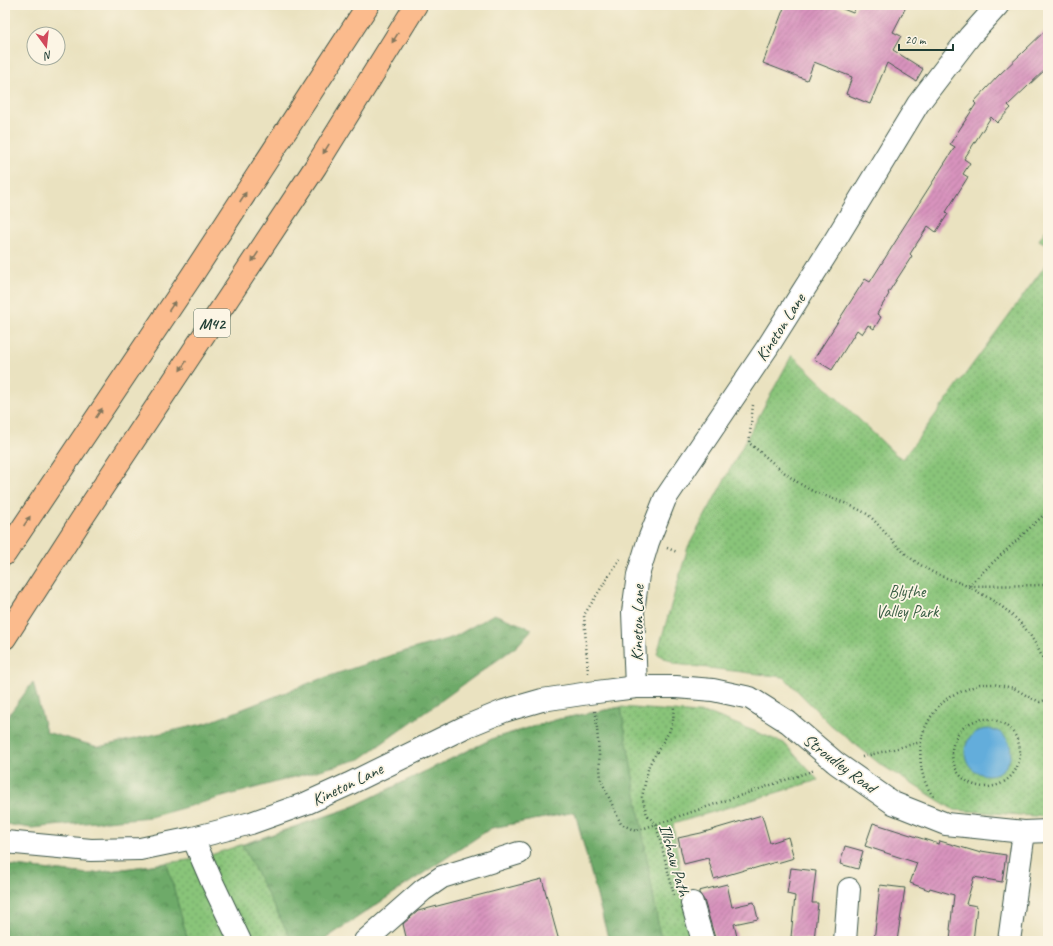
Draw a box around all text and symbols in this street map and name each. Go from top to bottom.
north arrow [26,26,66,66]
scale bar [899,26,953,52]
text: 20 m [905,32,927,48]
one-way arrow [391,33,399,43]
text: N [41,48,54,64]
one-way arrow [323,143,330,154]
one-way arrow [239,192,247,202]
one-way arrow [251,252,259,262]
street label: Kineton Lane [751,288,811,365]
one-way arrow [168,300,176,311]
road number: M42 [194,309,230,337]
one-way arrow [179,360,187,371]
one-way arrow [95,408,103,419]
one-way arrow [23,516,31,526]
park label: Blythe Valley Park [876,581,940,622]
street label: Kineton Lane [626,583,649,661]
street label: Stroudley Road [799,729,882,799]
street label: Kineton Lane [308,758,387,811]
street label: Illshaw Path [654,822,695,900]

